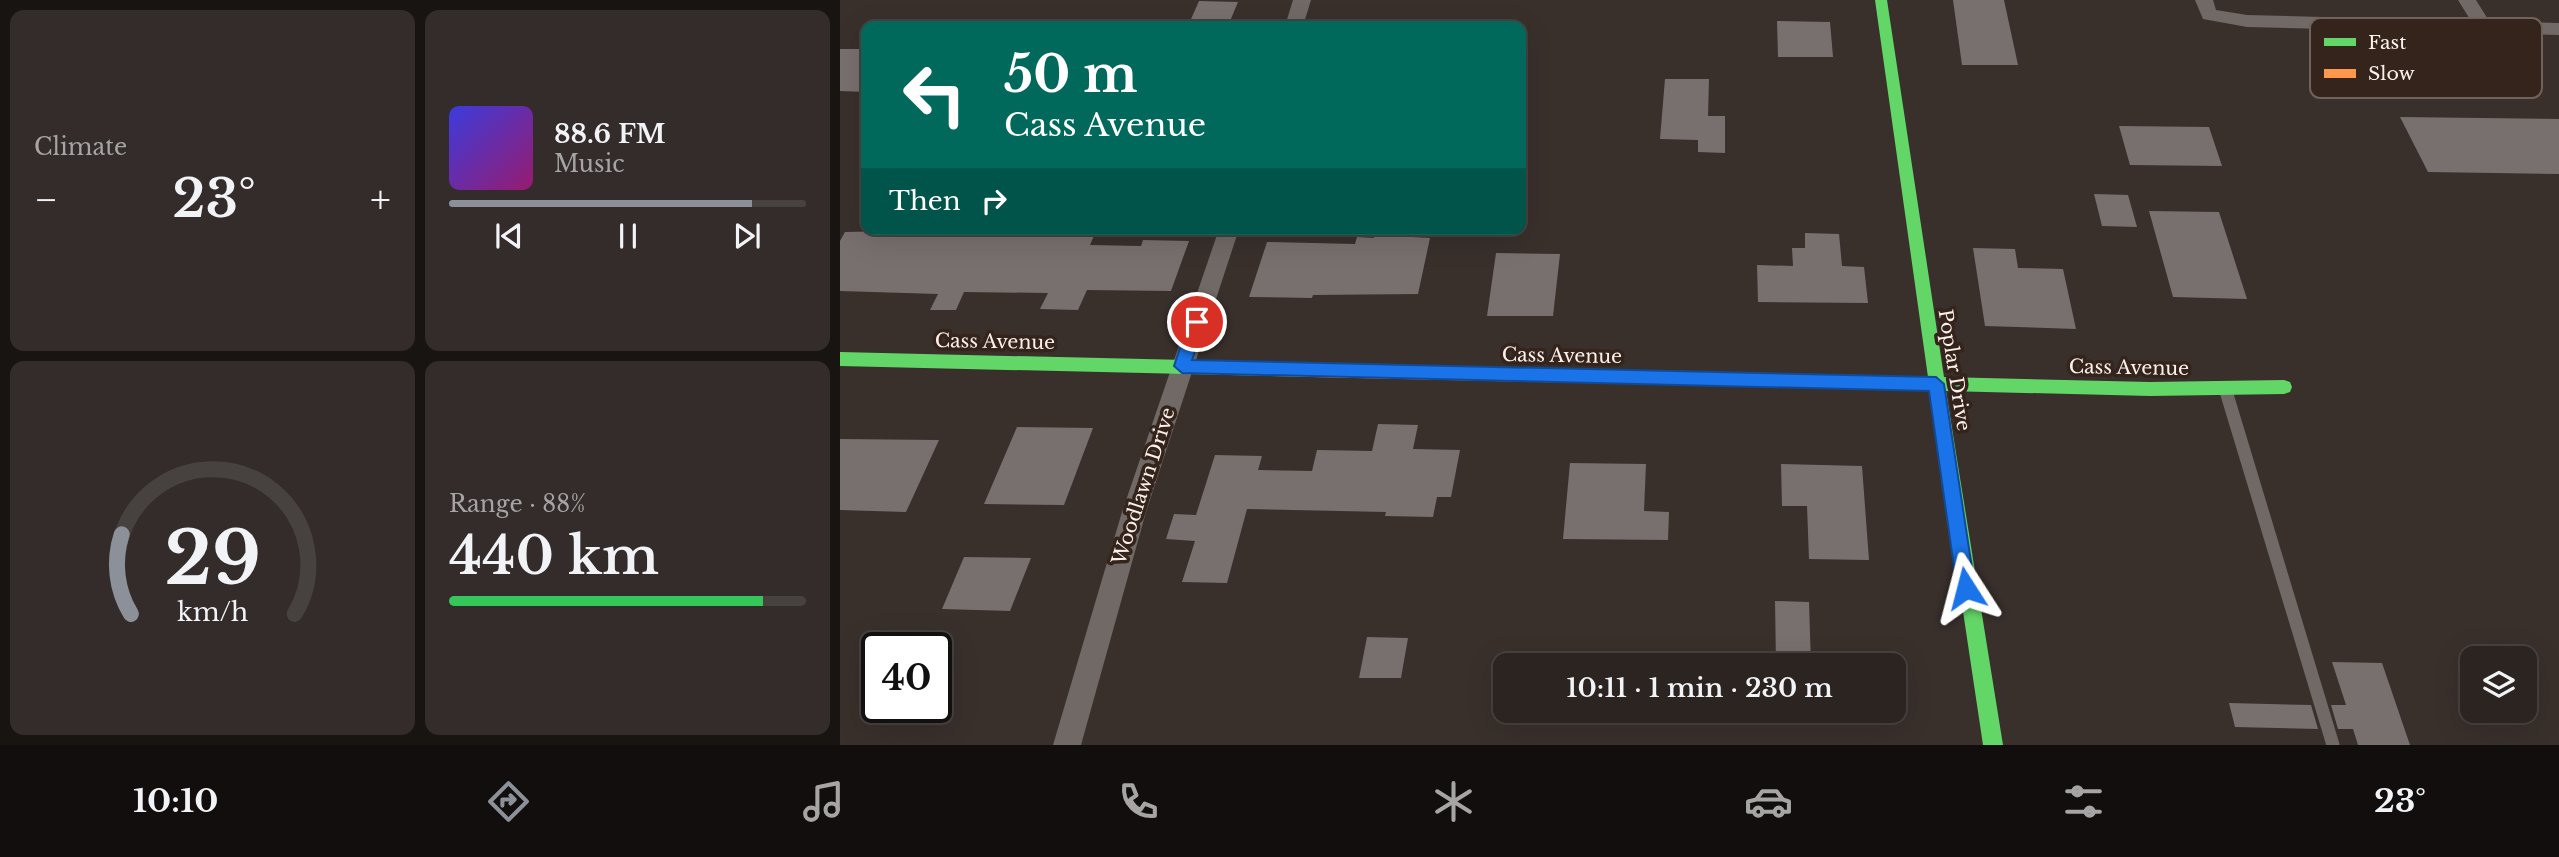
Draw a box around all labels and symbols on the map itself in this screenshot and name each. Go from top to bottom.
legend [2310,18,2542,98]
text: Fast [2368,31,2407,54]
text: Slow [2368,62,2415,85]
pin [1167,292,1227,352]
street label: Poplar Drive [1934,308,1975,433]
street label: Cass Avenue [935,329,1055,354]
street label: Cass Avenue [1502,343,1622,368]
street label: Cass Avenue [2069,355,2189,380]
street label: Woodlawn Drive [1107,405,1180,569]
position arrow [1929,551,2003,625]
speed limit sign: 40 [861,632,952,723]

